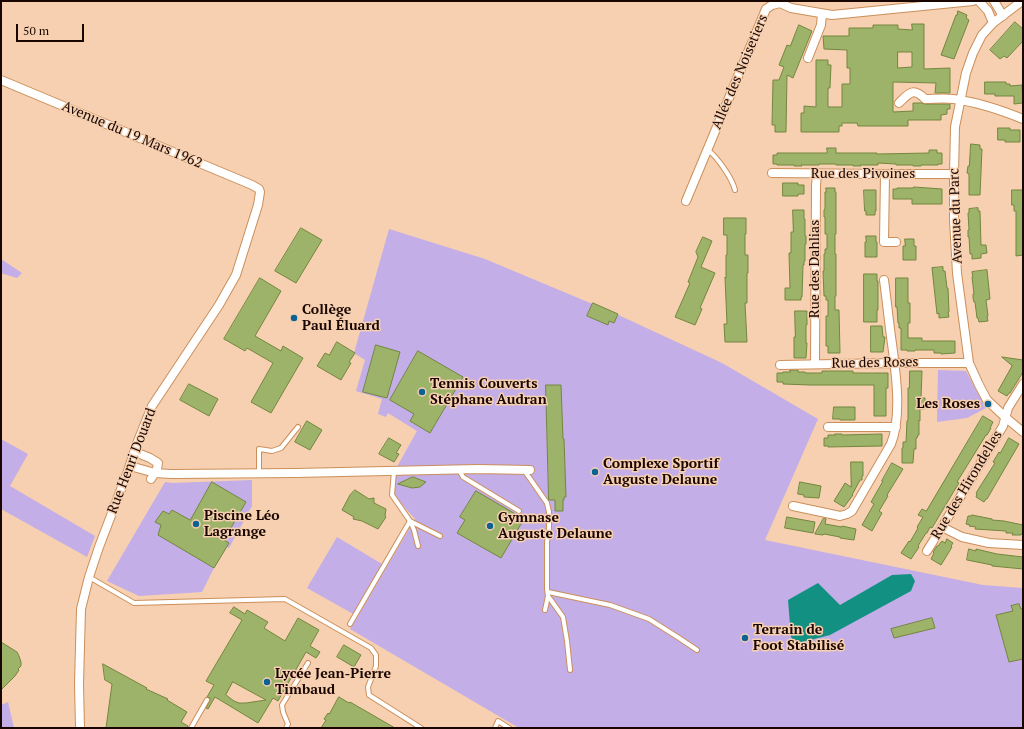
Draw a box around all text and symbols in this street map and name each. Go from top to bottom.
street label: Allée des Noisetiers [708,12,772,132]
scale bar [18,16,86,42]
text: 50 m [23,23,49,38]
street label: Avenue du 19 Mars 1962 [59,98,205,172]
street label: Rue des Pivoines [811,166,915,182]
street label: Avenue du Parc [946,168,966,264]
street label: Rue des Dahlias [807,220,823,318]
place label: Collège Paul Éluard [302,302,380,334]
marker: Collège Paul Éluard [289,313,299,323]
street label: Rue des Roses [831,354,919,372]
place label: Tennis Couverts Stéphane Audran [430,376,547,408]
marker: Tennis Couverts Stéphane Audran [417,387,427,397]
place label: Les Roses [916,396,980,412]
marker: Les Roses [983,399,993,409]
street label: Rue Henri Douard [104,406,160,516]
street label: Rue des Hirondelles [928,428,1006,542]
place label: Complexe Sportif Auguste Delaune [603,456,719,488]
marker: Complexe Sportif Auguste Delaune [590,467,600,477]
place label: Piscine Léo Lagrange [204,508,280,540]
place label: Gymnase Auguste Delaune [498,510,612,542]
marker: Piscine Léo Lagrange [191,519,201,529]
marker: Gymnase Auguste Delaune [485,521,495,531]
place label: Terrain de Foot Stabilisé [753,622,844,654]
marker: Terrain de Foot Stabilisé [740,633,750,643]
place label: Lycée Jean-Pierre Timbaud [275,666,391,698]
marker: Lycée Jean-Pierre Timbaud [262,677,272,687]

